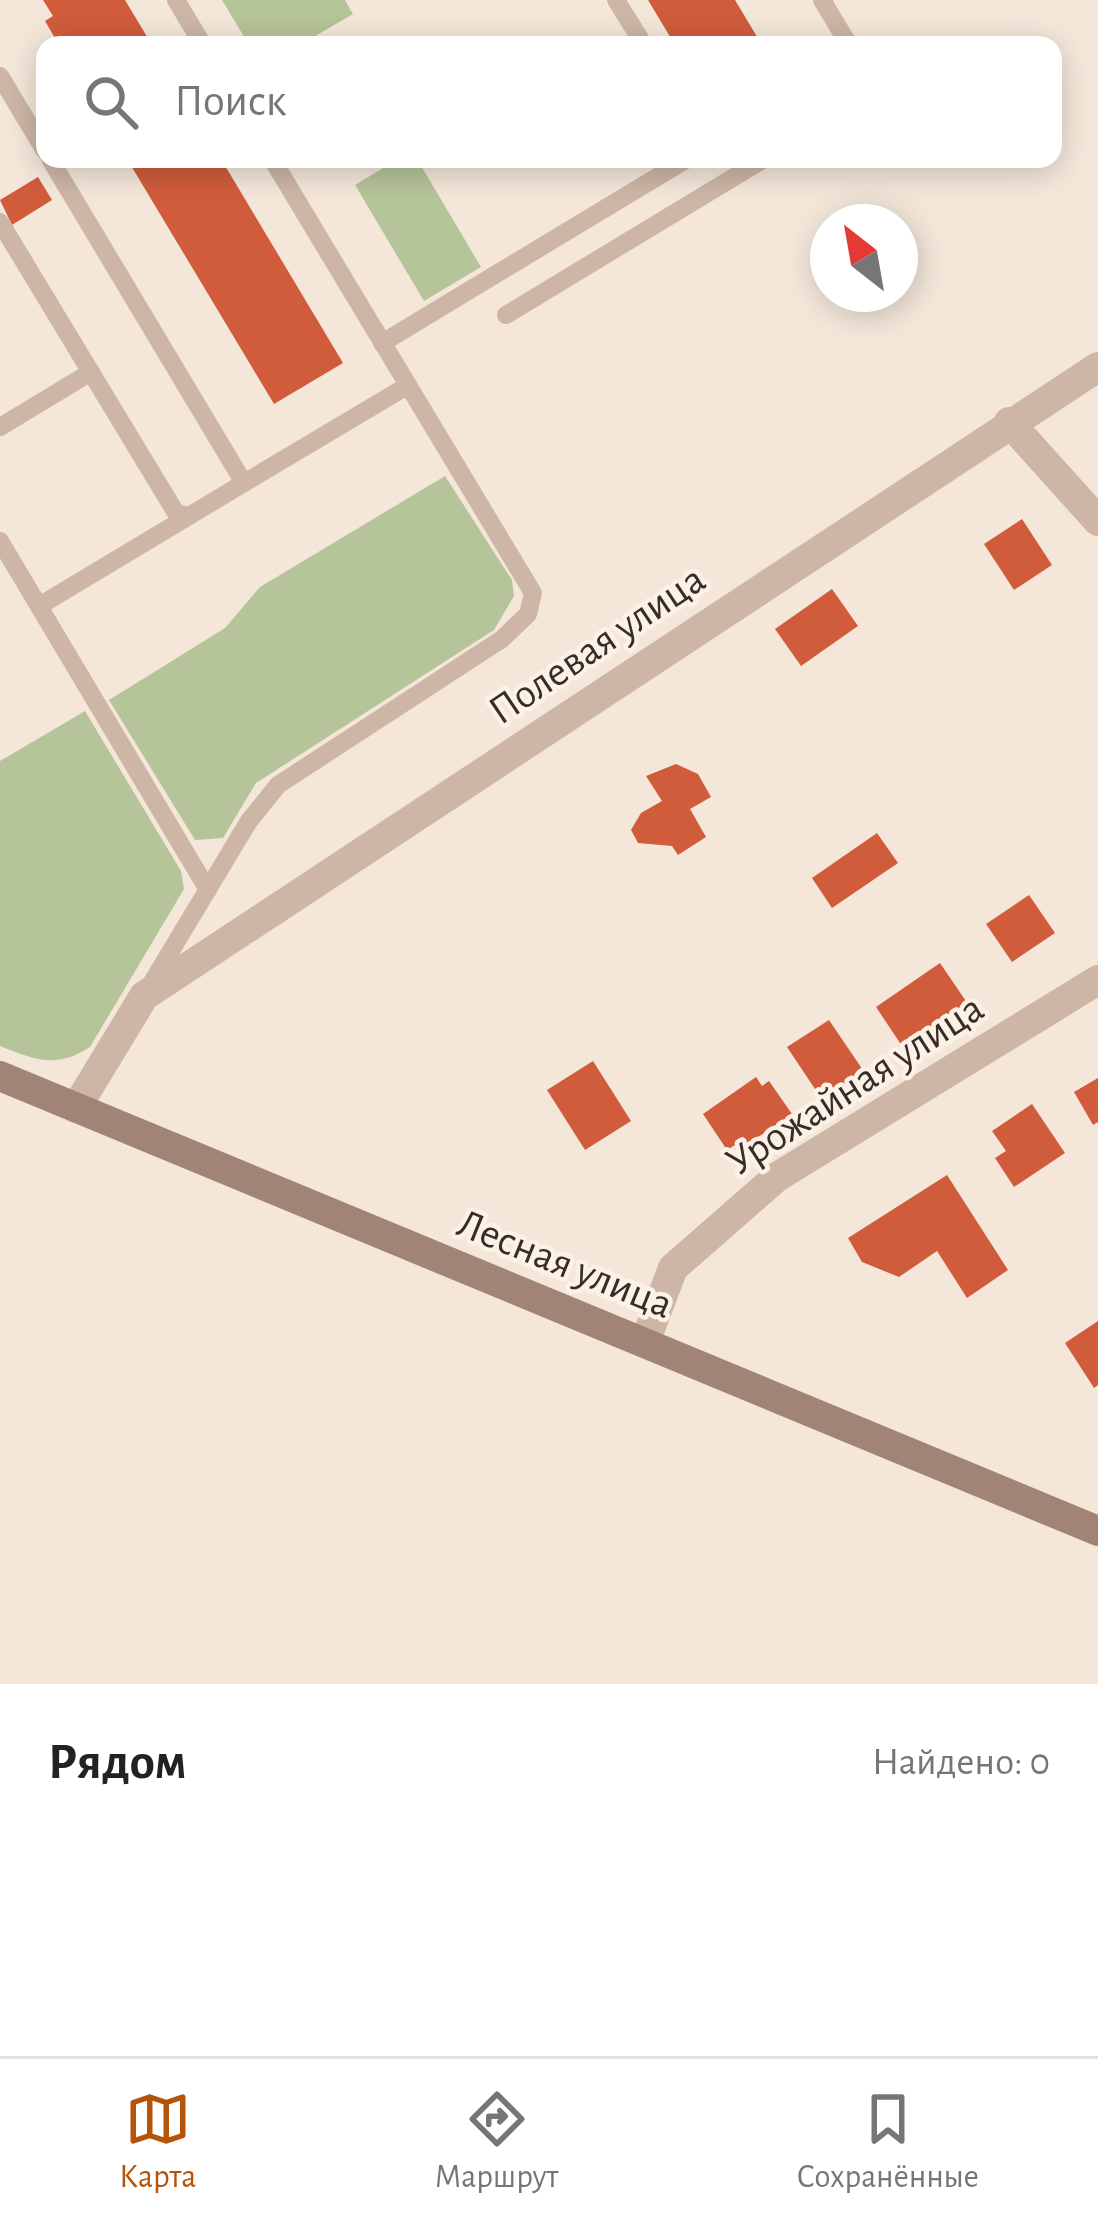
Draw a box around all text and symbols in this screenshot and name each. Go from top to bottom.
search box [36,36,1062,168]
icon: search [78,69,144,135]
text: Поиск [174,79,286,124]
north arrow [810,204,918,312]
street label: Полевая улица [481,558,713,732]
street label: Урожайная улица [719,987,991,1183]
street label: Лесная улица [452,1202,678,1326]
text: Рядом [48,1737,187,1788]
text: Найдено: 0 [872,1743,1050,1782]
tab: Карта [119,2086,196,2198]
tab: Маршрут [435,2086,558,2198]
tab: Сохранённые [797,2086,979,2198]

